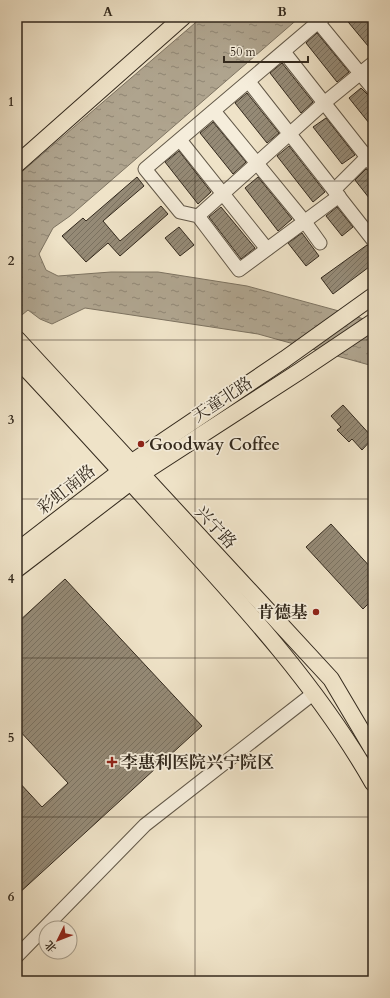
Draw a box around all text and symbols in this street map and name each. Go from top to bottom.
text: A [103,3,113,21]
text: B [277,3,287,21]
scale bar [224,38,308,64]
text: 50 m [230,44,257,60]
text: 1 [8,93,14,111]
text: 2 [8,252,15,270]
street label: 天童北路 [187,371,257,428]
text: 3 [8,411,15,429]
place label: Goodway Coffee [149,433,280,456]
marker: Goodway Coffee [136,439,146,449]
street label: 彩虹南路 [32,459,100,519]
street label: 兴宁路 [190,501,241,554]
text: 4 [8,570,15,588]
place label: 肯德基 [257,601,308,624]
marker: 肯德基 [311,607,321,617]
text: 5 [8,729,14,747]
place label: 李惠利医院兴宁院区 [121,751,274,774]
marker: 李惠利医院兴宁院区 [106,756,118,768]
text: 6 [8,888,15,906]
north arrow [38,920,78,960]
text: 北 [42,937,60,956]

